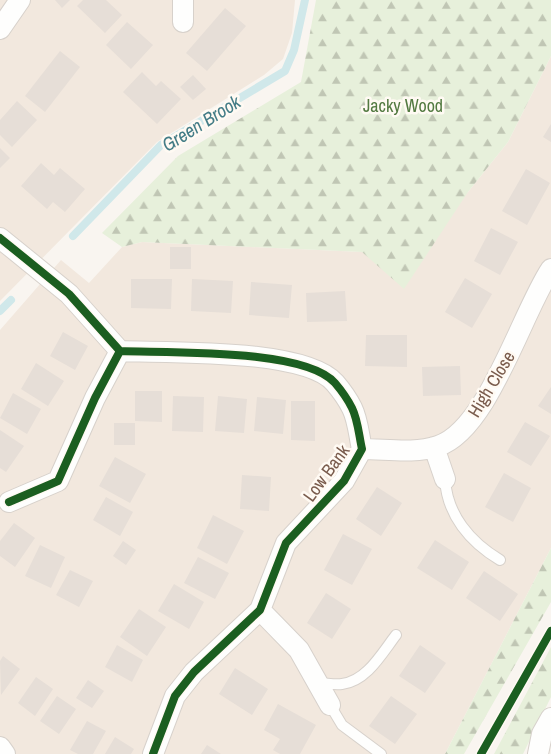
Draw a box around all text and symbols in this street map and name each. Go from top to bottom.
water label: Green Brook [157,88,246,157]
park label: Jacky Wood [363,93,443,118]
street label: High Close [461,346,521,422]
street label: Low Bank [297,439,356,507]

